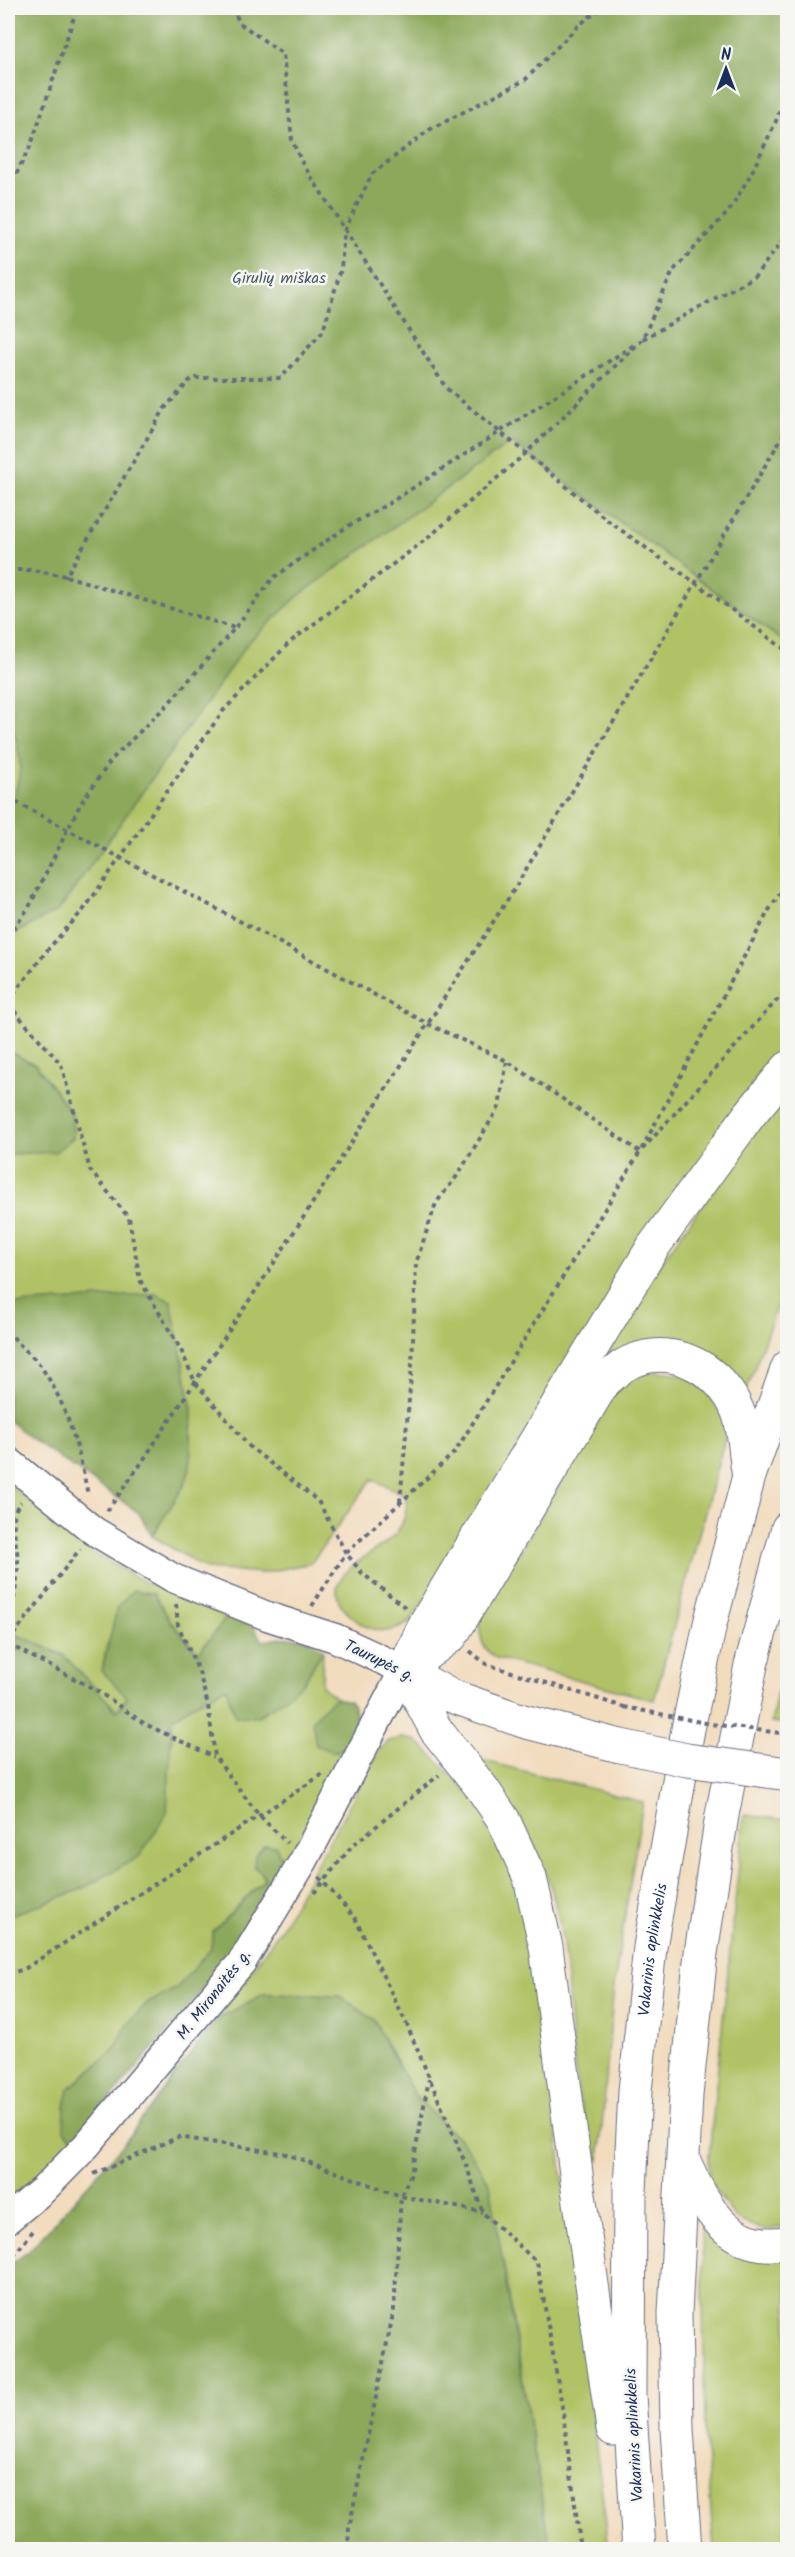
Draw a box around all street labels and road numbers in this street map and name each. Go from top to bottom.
street label: Taurupės g. [340,1633,419,1689]
street label: Vakarinis aplinkkelis [632,1881,675,2017]
street label: M. Mironaitės g. [171,1944,258,2046]
street label: Vakarinis aplinkkelis [619,2367,650,2502]

